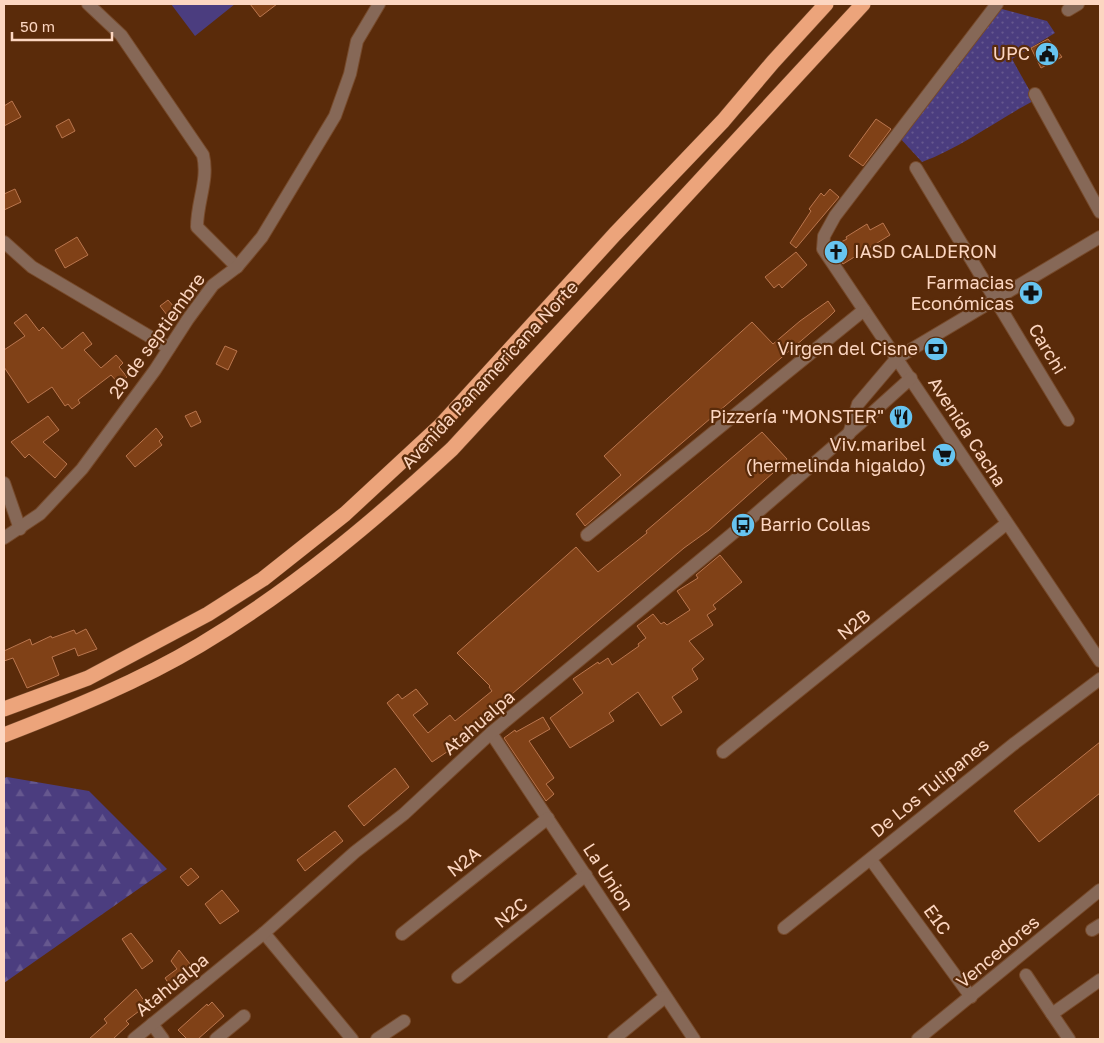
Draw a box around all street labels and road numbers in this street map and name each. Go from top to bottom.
street label: 29 de septiembre [103,268,209,402]
street label: Avenida Panamericana Norte [396,276,582,473]
street label: Carchi [1024,319,1071,378]
street label: Avenida Cacha [924,373,1011,490]
street label: N2B [832,604,874,644]
street label: Atahualpa [438,685,519,759]
street label: De Los Tulipanes [866,733,993,842]
street label: La Union [579,839,639,914]
street label: N2A [442,841,484,881]
street label: N2C [489,892,531,932]
street label: E1C [920,900,956,939]
street label: Vencedores [951,910,1043,992]
street label: Atahualpa [130,948,212,1020]

